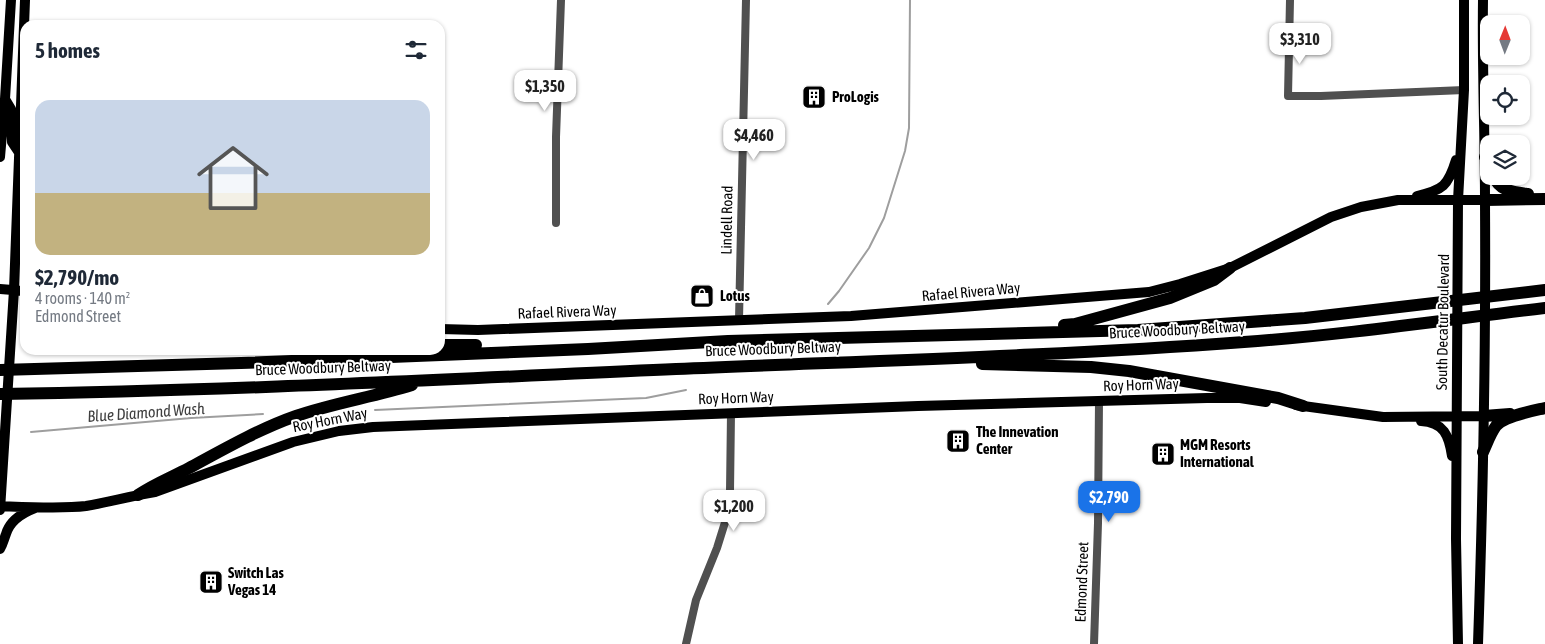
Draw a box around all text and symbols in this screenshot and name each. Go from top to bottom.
north arrow [1480,15,1530,65]
map controls [1480,15,1530,185]
pin: $3,310 [1259,22,1341,65]
text: $3,310 [1280,30,1320,48]
icon: filters [402,36,430,64]
text: 5 homes [35,38,100,62]
pin: $1,350 [504,70,586,112]
button: locate [1480,75,1530,125]
text: $1,350 [525,77,565,95]
building icon: ProLogis [801,84,827,110]
place label: ProLogis [832,88,880,105]
pin: $4,460 [713,119,795,161]
text: $4,460 [734,126,774,144]
icon: home [188,133,278,223]
button: layers [1480,135,1530,185]
street label: Lindell Road [717,185,736,255]
street label: South Decatur Boulevard [1433,254,1452,390]
text: $2,790/mo [35,265,119,289]
street label: Rafael Rivera Way [921,279,1021,304]
shop icon: Lotus [689,283,715,309]
place label: Lotus [720,287,750,304]
text: 4 rooms · 140 m² [35,289,130,307]
street label: Rafael Rivera Way [517,301,617,322]
text: Edmond Street [35,307,121,325]
street label: Bruce Woodbury Beltway [1109,317,1245,342]
street label: Bruce Woodbury Beltway [705,338,841,359]
street label: Bruce Woodbury Beltway [255,357,391,378]
street label: Roy Horn Way [1103,375,1179,394]
street label: Roy Horn Way [698,388,774,407]
water label: Blue Diamond Wash [87,399,206,425]
street label: Roy Horn Way [291,404,369,435]
place label: The Innevation Center [976,423,1059,457]
building icon: The Innevation Center [945,428,971,454]
place label: MGM Resorts International [1180,436,1255,470]
building icon: MGM Resorts International [1150,441,1176,467]
pin: $2,790 [1068,480,1150,523]
text: $2,790 [1089,488,1129,506]
pin: $1,200 [693,490,775,532]
text: $1,200 [714,497,754,515]
street label: Edmond Street [1072,541,1091,623]
place label: Switch Las Vegas 14 [227,564,284,598]
building icon: Switch Las Vegas 14 [198,569,224,595]

